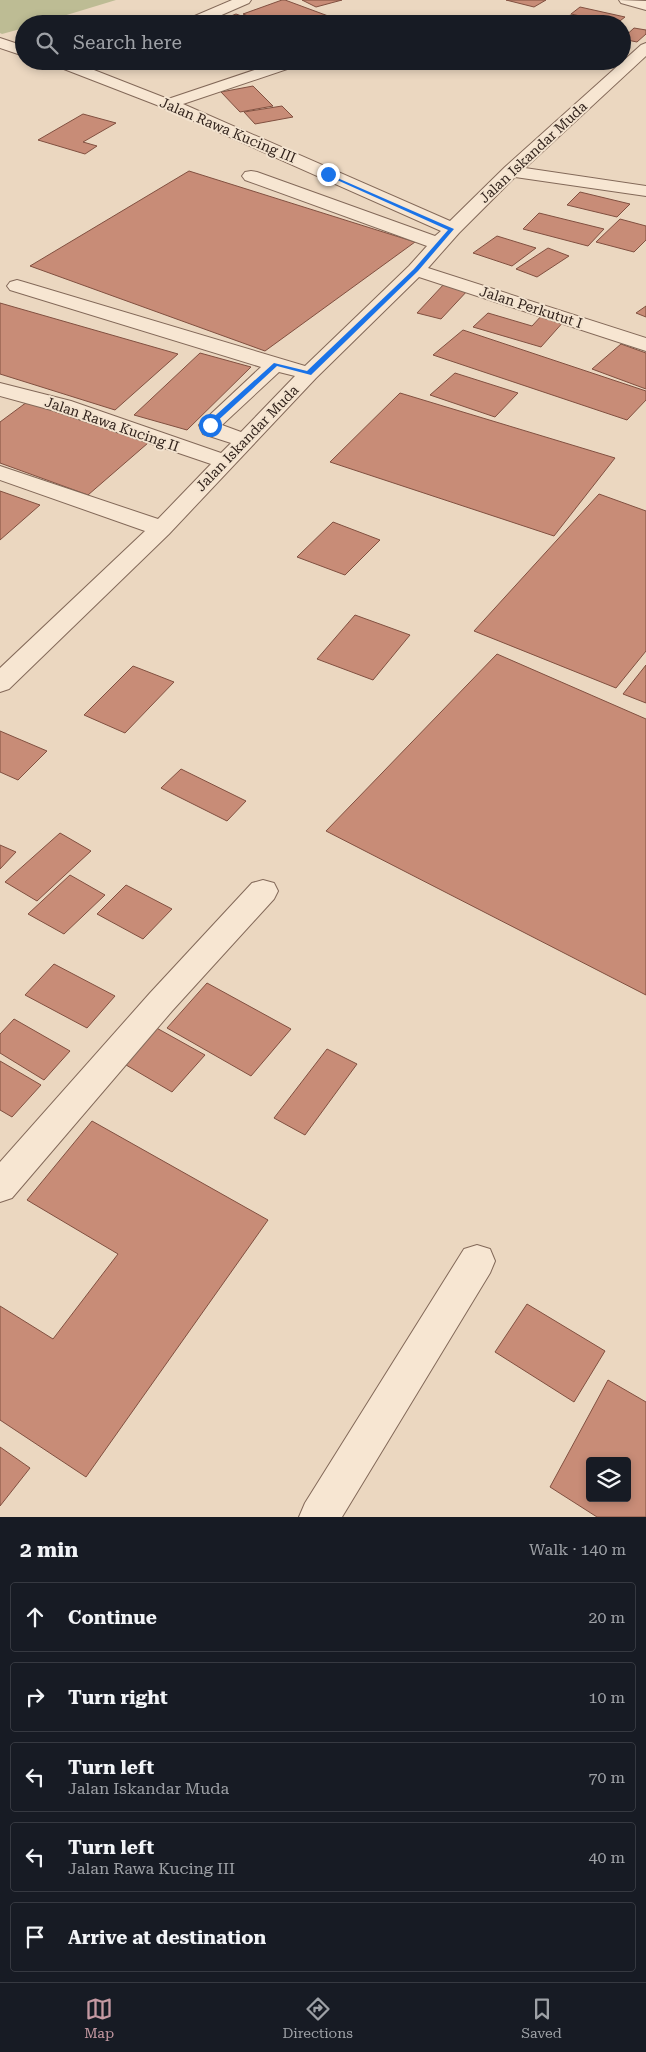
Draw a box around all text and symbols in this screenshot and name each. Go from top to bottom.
search box [15,15,631,70]
icon: search [33,29,61,57]
text: Search here [73,31,182,54]
street label: Jalan Rawa Kucing III [158,94,298,166]
street label: Jalan Iskandar Muda [476,98,590,206]
route end [317,163,340,186]
street label: Jalan Perkutut I [478,283,584,331]
street label: Jalan Iskandar Muda [192,381,302,494]
street label: Jalan Rawa Kucing II [43,394,181,454]
route start [199,414,222,437]
map controls [586,1457,631,1502]
button: layers [586,1457,631,1502]
text: 2 min [20,1538,78,1562]
text: Walk · 140 m [529,1540,626,1559]
icon: ahead [21,1603,49,1631]
text: Continue [68,1606,157,1629]
text: 20 m [588,1608,625,1627]
icon: right [21,1683,49,1711]
text: Turn right [68,1686,168,1709]
text: 10 m [588,1688,625,1707]
text: Turn left [68,1756,154,1779]
icon: left [21,1763,49,1791]
text: 70 m [588,1768,625,1787]
text: Jalan Iskandar Muda [68,1779,229,1798]
text: Turn left [68,1836,154,1859]
icon: left [21,1843,49,1871]
text: 40 m [588,1848,625,1867]
text: Jalan Rawa Kucing III [68,1859,235,1878]
icon: arrive [21,1923,49,1951]
text: Arrive at destination [68,1926,266,1949]
tab: Map [84,1995,114,2041]
tab: Directions [282,1995,353,2041]
tab: Saved [521,1995,562,2041]

